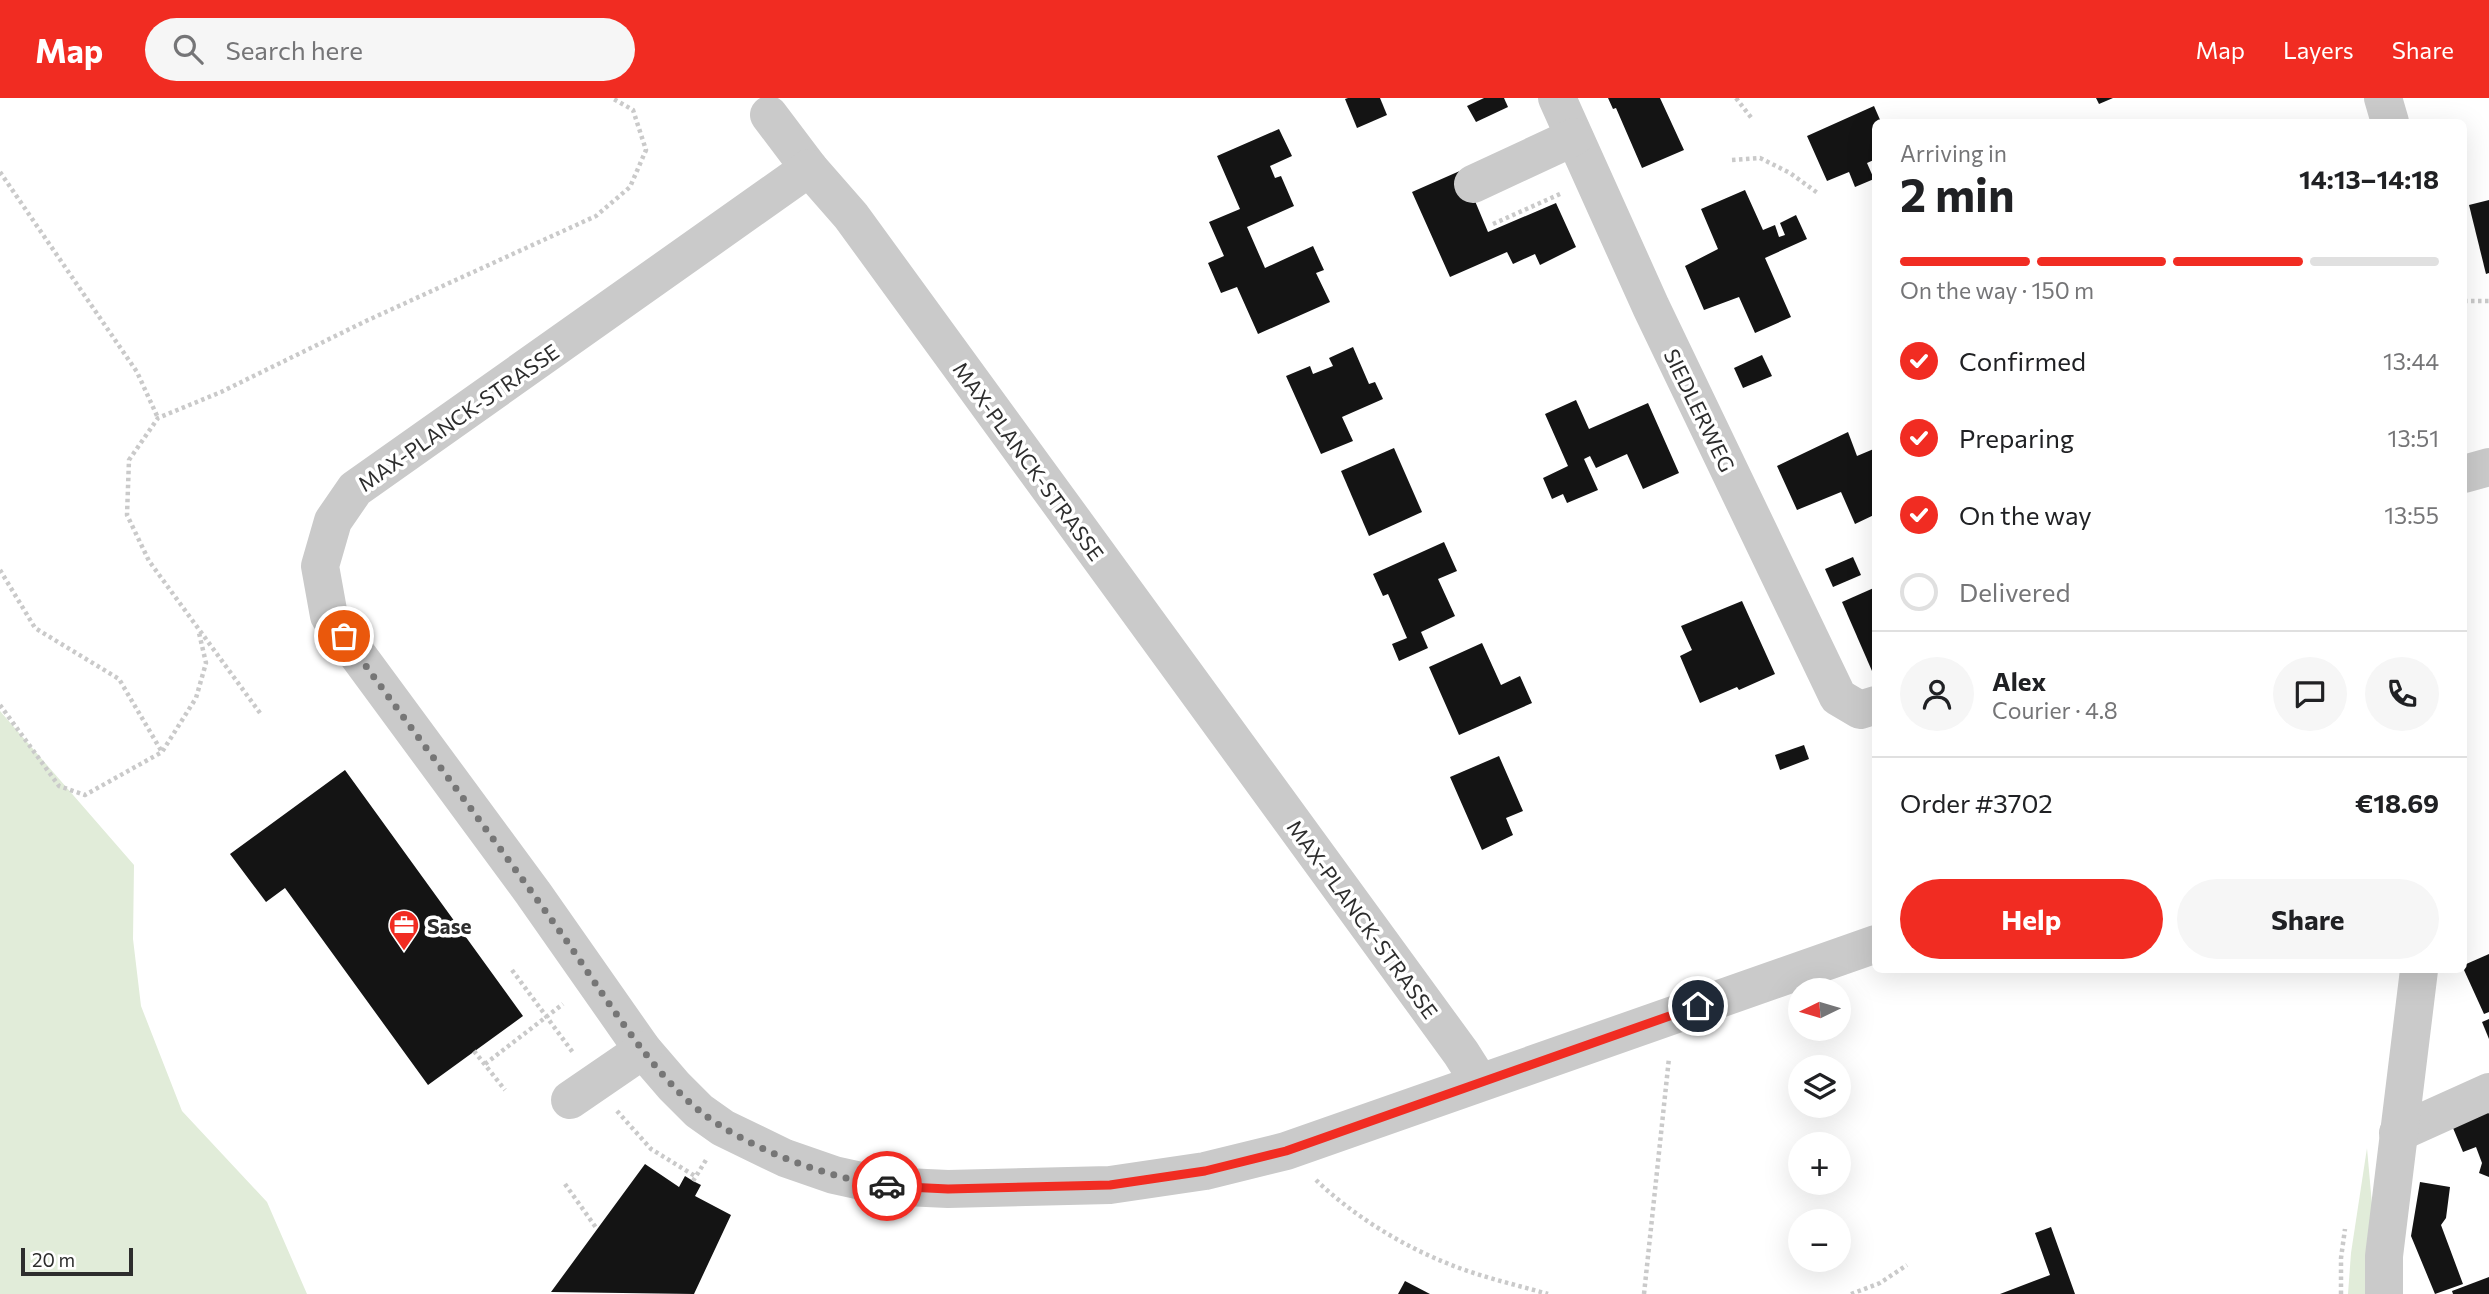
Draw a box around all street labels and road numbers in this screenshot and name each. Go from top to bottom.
street label: MAX-PLANCK-STRASSE [353,338,563,496]
street label: SIEDLERWEG [1659,344,1741,476]
street label: MAX-PLANCK-STRASSE [948,357,1110,565]
street label: MAX-PLANCK-STRASSE [1282,815,1444,1023]

